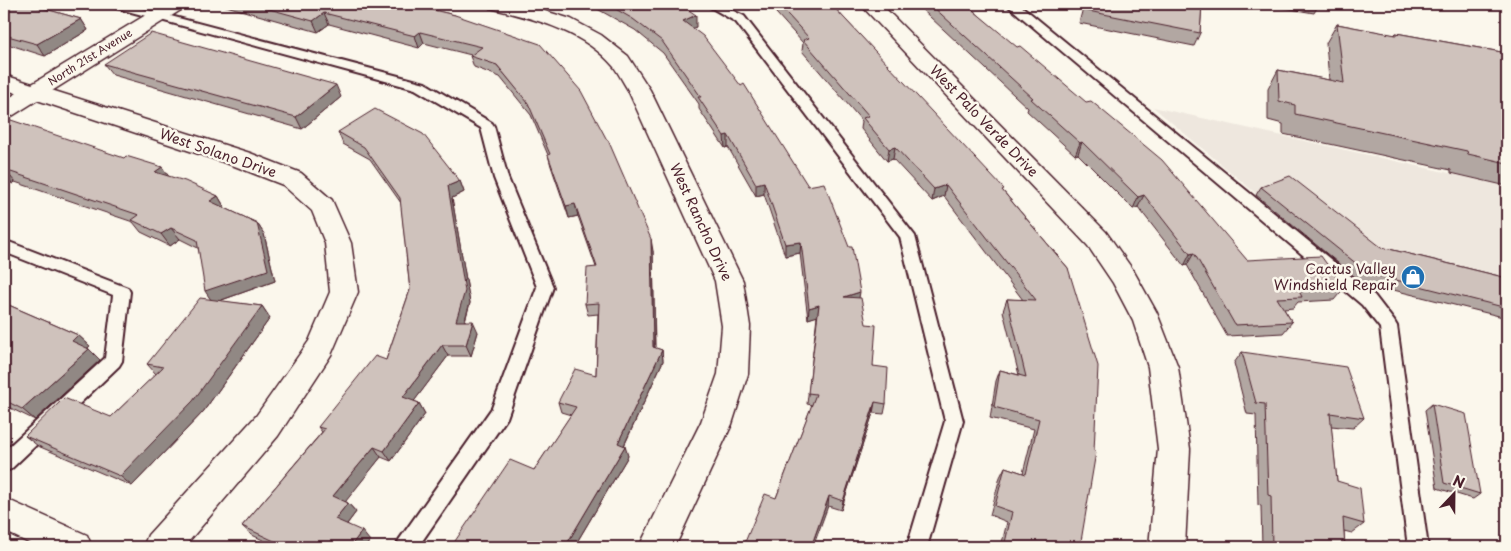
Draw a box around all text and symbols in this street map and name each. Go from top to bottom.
street label: North 21st Avenue [44,24,135,89]
street label: West Palo Verde Drive [925,60,1043,181]
street label: West Solano Drive [157,123,280,182]
street label: West Rancho Drive [665,160,738,284]
place label: Cactus Valley Windshield Repair [1274,258,1397,295]
shop icon: Cactus Valley Windshield Repair [1400,264,1426,290]
north arrow [1428,468,1478,518]
text: N [1450,470,1468,493]

